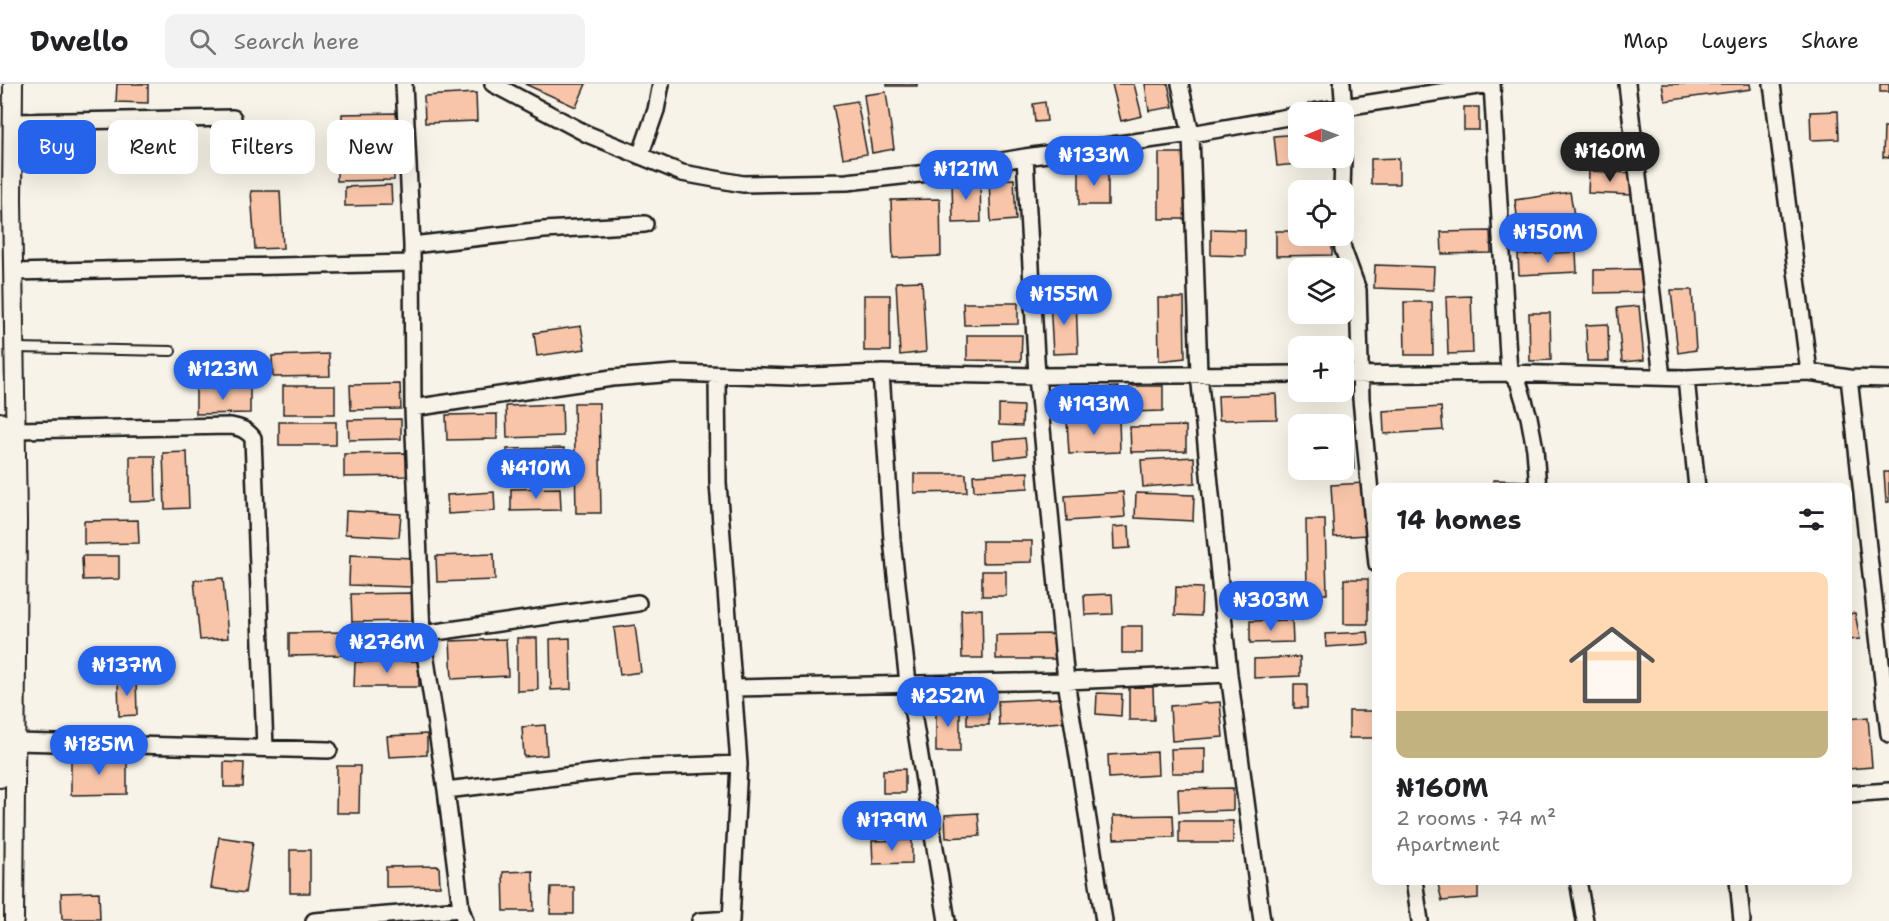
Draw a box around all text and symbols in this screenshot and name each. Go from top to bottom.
search box [165,14,585,68]
text: Dwello [30,22,129,60]
icon: search [186,25,219,58]
text: Search here [234,27,360,56]
text: Map [1623,27,1668,55]
text: Layers [1701,27,1768,55]
text: Share [1801,27,1859,55]
north arrow [1288,102,1354,168]
map controls [1288,102,1354,480]
chip: Buy [18,120,96,174]
chip: Rent [108,120,198,174]
chip: Filters [210,120,315,174]
chip: New [327,120,414,174]
pin: ₦160M [1568,132,1652,183]
pin: ₦133M [1052,136,1136,187]
text: ₦160M [1574,138,1646,164]
text: ₦133M [1059,142,1129,168]
pin: ₦121M [924,150,1008,201]
text: ₦121M [933,156,999,182]
button: locate [1288,180,1354,246]
pin: ₦150M [1506,213,1590,264]
text: ₦150M [1513,219,1583,245]
button: layers [1288,258,1354,324]
pin: ₦155M [1022,275,1106,326]
text: ₦155M [1030,281,1098,307]
button: + [1288,336,1354,402]
pin: ₦123M [181,350,265,401]
text: ₦123M [188,356,258,382]
pin: ₦193M [1052,385,1136,436]
text: ₦193M [1058,391,1130,417]
button: − [1288,414,1354,480]
pin: ₦410M [494,449,578,500]
text: ₦410M [501,455,571,481]
text: 14 homes [1396,502,1522,537]
icon: filters [1795,503,1828,536]
pin: ₦303M [1229,581,1313,632]
text: ₦303M [1233,587,1309,613]
icon: home [1558,611,1666,719]
pin: ₦276M [345,623,429,674]
text: ₦276M [349,629,425,655]
pin: ₦137M [85,646,169,697]
text: ₦137M [92,652,162,678]
pin: ₦252M [906,677,990,728]
text: ₦252M [911,683,985,709]
pin: ₦185M [57,725,141,776]
text: ₦185M [64,731,134,757]
text: ₦160M [1396,770,1488,805]
pin: ₦179M [850,801,934,852]
text: 2 rooms · 74 m² [1396,805,1556,831]
text: ₦179M [856,807,928,833]
text: Apartment [1396,831,1500,857]

